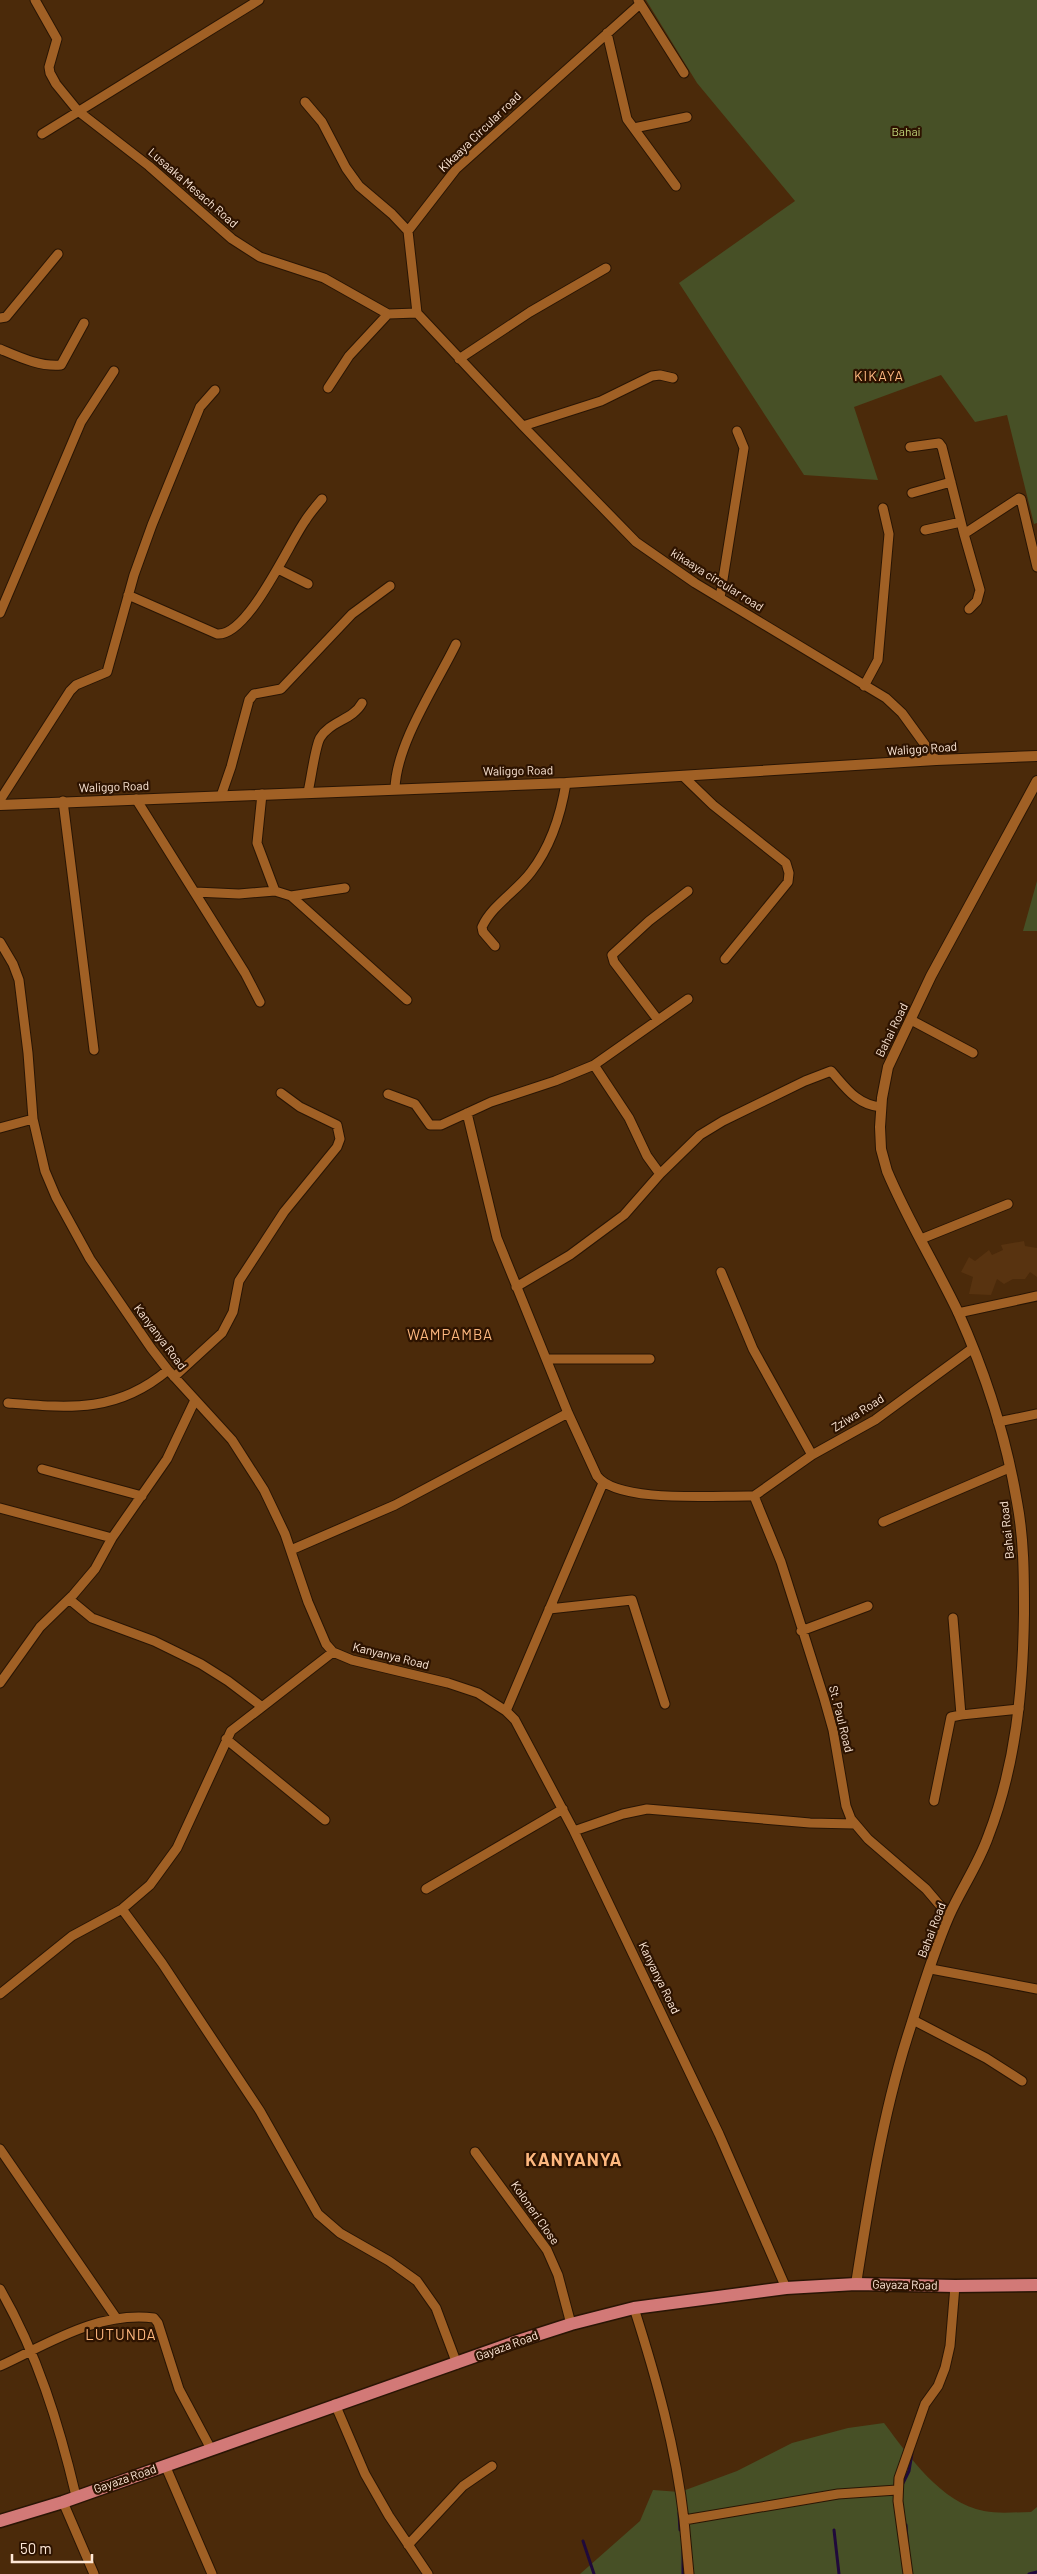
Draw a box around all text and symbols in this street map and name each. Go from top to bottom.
street label: Kikaaya Circular road [435,88,523,174]
park label: Bahai [891,124,921,138]
street label: Lusaaka Mesach Road [146,145,241,230]
district label: KIKAYA [854,367,904,384]
street label: kikaaya circular road [669,545,766,613]
street label: Waliggo Road [886,739,957,757]
street label: Waliggo Road [483,762,553,778]
street label: Waliggo Road [79,778,149,794]
street label: Bahai Road [872,1000,910,1059]
street label: Kanyanya Road [132,1301,190,1372]
district label: WAMPAMBA [407,1325,493,1343]
street label: Zziwa Road [829,1391,886,1434]
street label: Bahai Road [996,1500,1016,1560]
street label: Kanyanya Road [352,1639,431,1671]
street label: St. Paul Road [827,1684,857,1754]
street label: Bahai Road [914,1900,948,1959]
street label: Kanyanya Road [636,1939,683,2016]
district label: KANYANYA [525,2148,623,2170]
street label: Koloneri Close [509,2178,563,2247]
street label: Gayaza Road [872,2276,938,2292]
district label: LUTUNDA [85,2325,157,2343]
street label: Gayaza Road [474,2327,540,2363]
street label: Gayaza Road [92,2461,158,2495]
scale bar [12,2532,92,2564]
text: 50 m [20,2539,52,2557]

